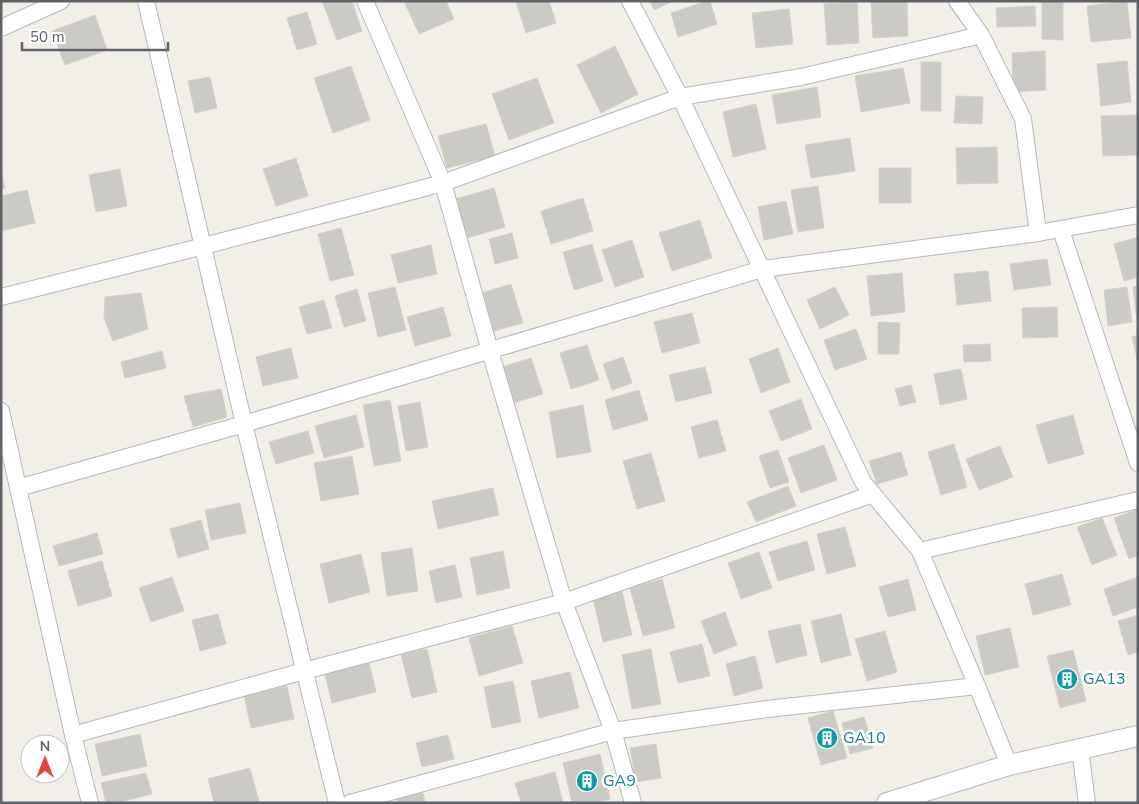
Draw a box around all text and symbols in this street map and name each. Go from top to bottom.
scale bar [22,20,169,52]
text: 50 m [30,27,65,47]
building icon: GA13 [1055,667,1079,691]
place label: GA13 [1083,668,1125,690]
building icon: GA10 [815,726,839,750]
place label: GA10 [843,727,885,749]
north arrow [20,734,70,784]
text: N [40,737,50,756]
building icon: GA9 [575,769,599,793]
place label: GA9 [603,770,636,792]

